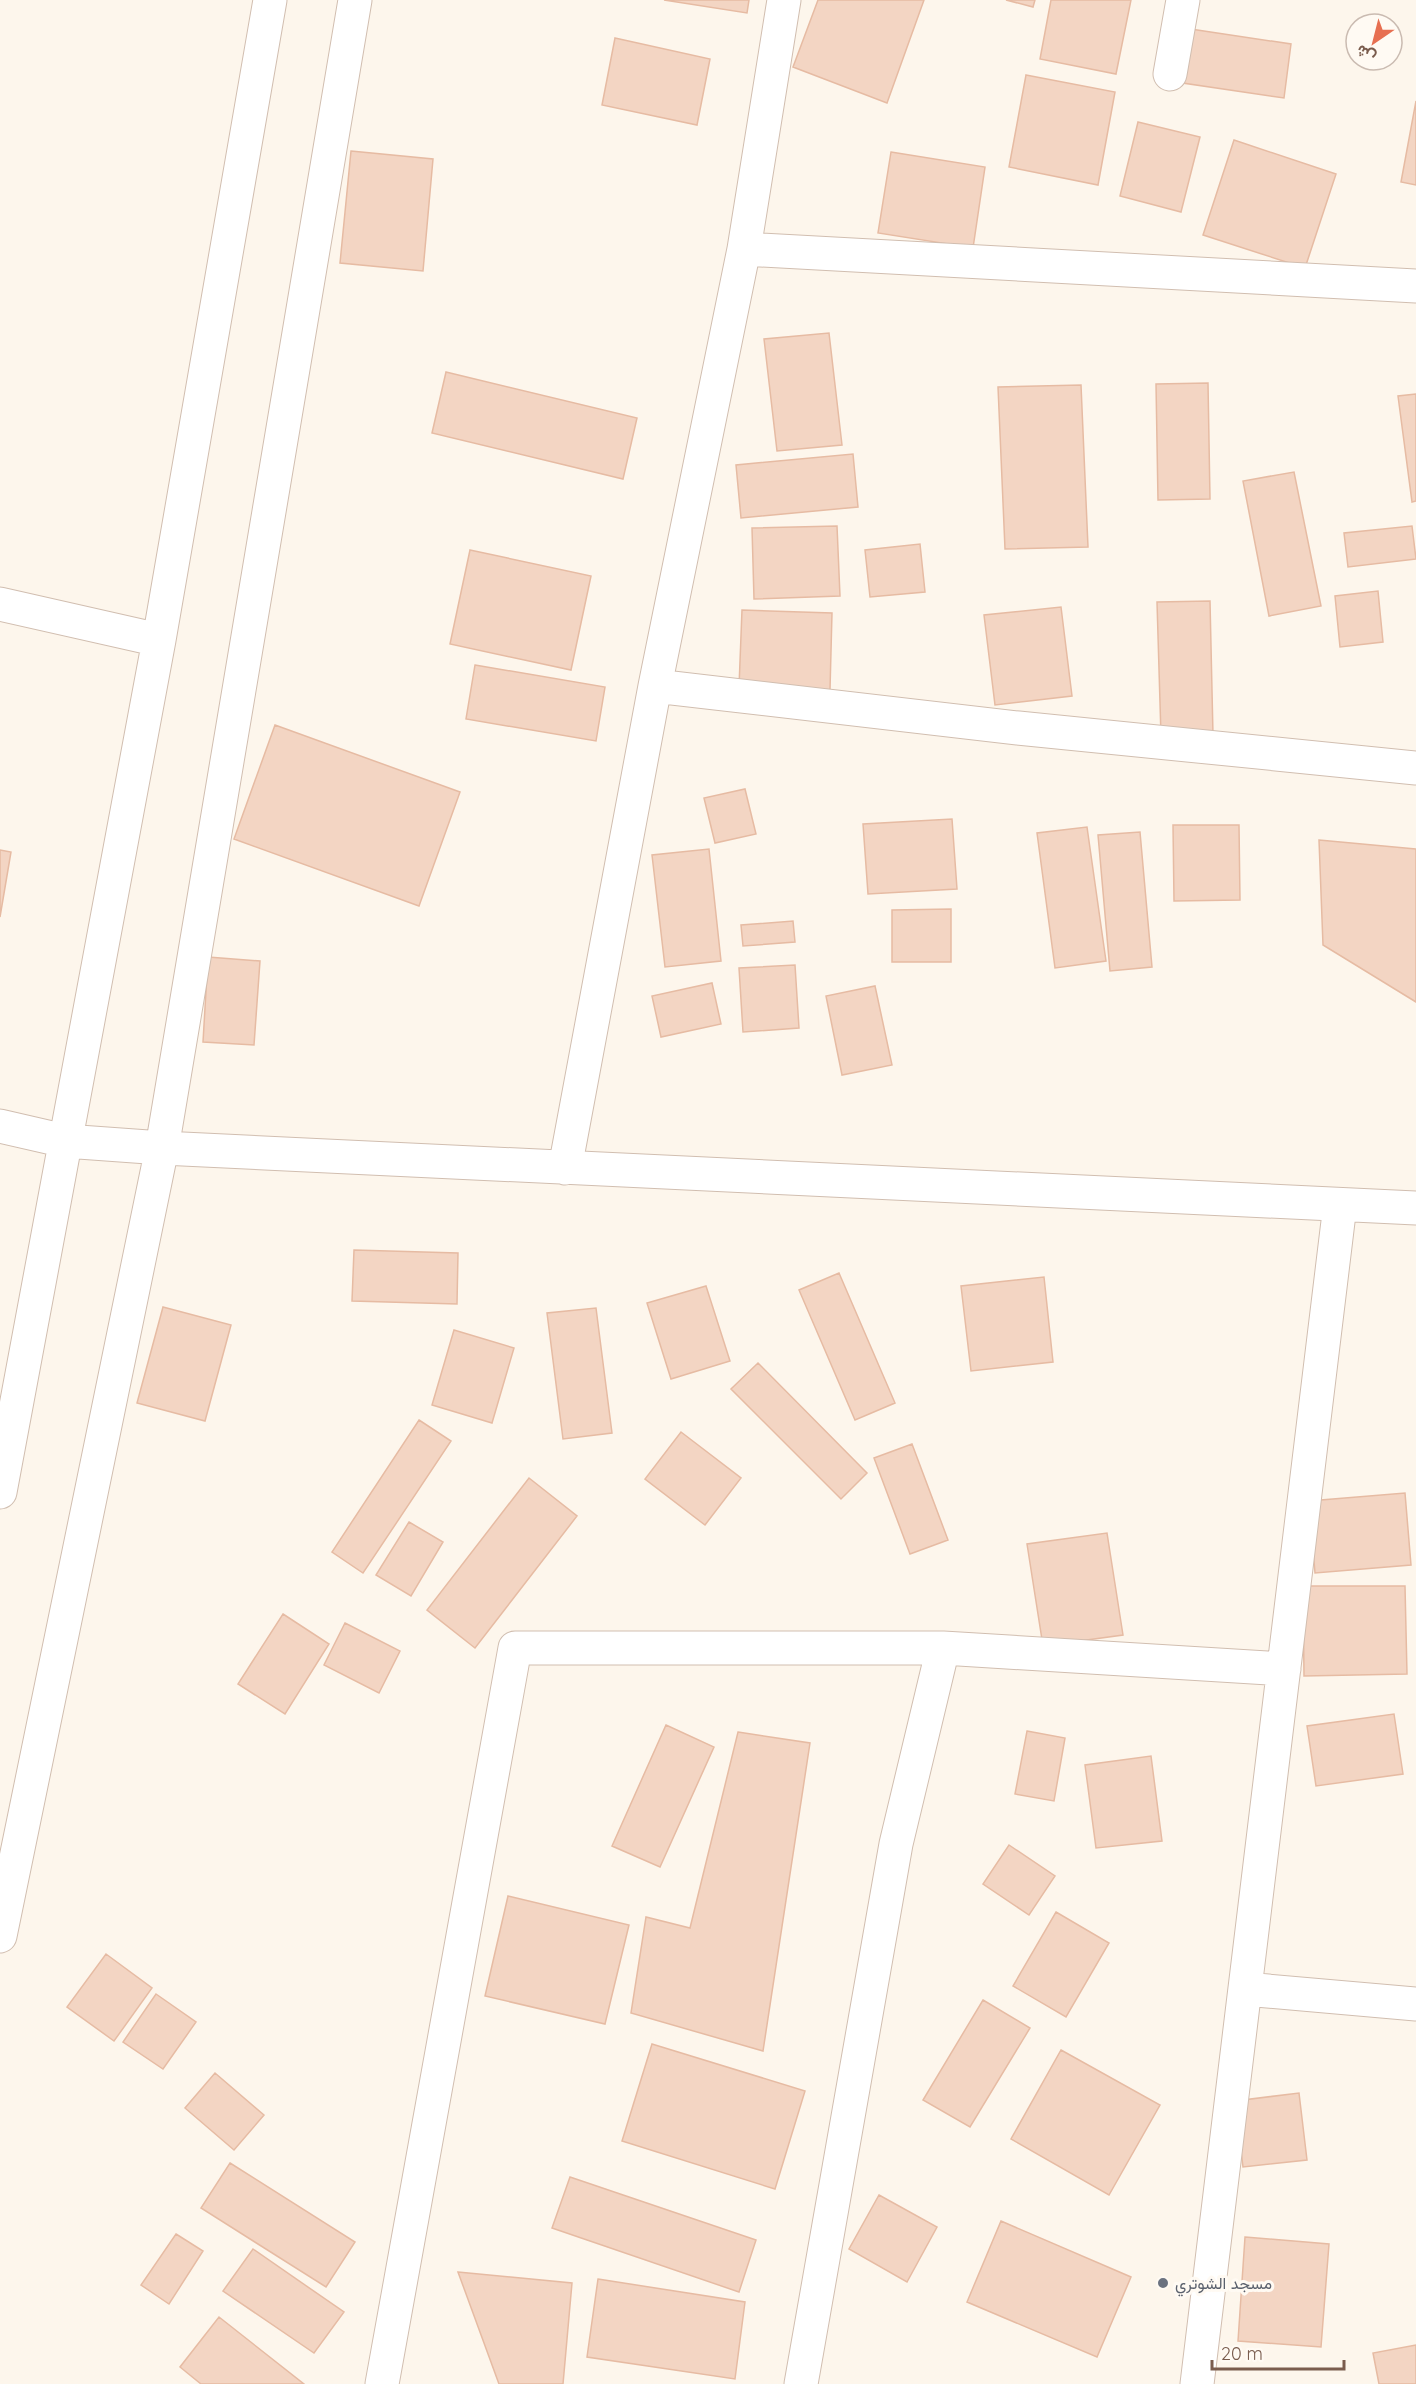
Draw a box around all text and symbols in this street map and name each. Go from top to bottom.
north arrow [1344,12,1404,72]
text: ش [1352,41,1379,68]
place label: مسجد الشوتري [1175,2273,1272,2297]
marker: مسجد الشوتري [1156,2276,1170,2290]
scale bar [1212,2333,1344,2371]
text: 20 m [1221,2342,1263,2365]

